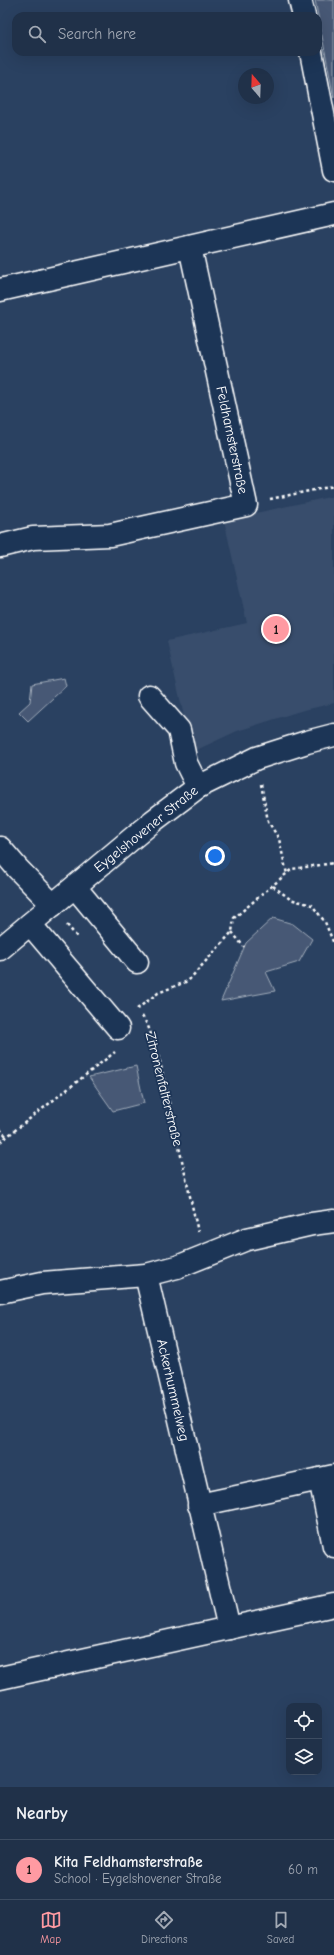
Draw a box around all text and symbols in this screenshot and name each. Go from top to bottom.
search box [12,12,322,56]
icon: search [26,23,48,45]
text: Search here [58,25,136,43]
north arrow [238,68,274,104]
street label: Feldhamsterstraße [212,385,252,495]
pin: 1 [263,614,289,644]
street label: Eygelshovener Straße [91,782,201,876]
your location [205,846,225,866]
street label: Zitronenfalterstraße [142,1030,186,1148]
street label: Ackerhummelweg [153,1337,193,1443]
map controls [286,1703,322,1775]
button: locate [286,1703,322,1739]
button: layers [286,1739,322,1775]
text: Nearby [16,1804,67,1823]
text: Kita Feldhamsterstraße [54,1853,203,1871]
text: 1 [26,1862,32,1877]
text: 60 m [288,1862,318,1877]
text: School · Eygelshovener Straße [54,1871,222,1886]
tab: Map [40,1909,62,1946]
tab: Directions [141,1909,188,1946]
tab: Saved [267,1909,294,1946]

